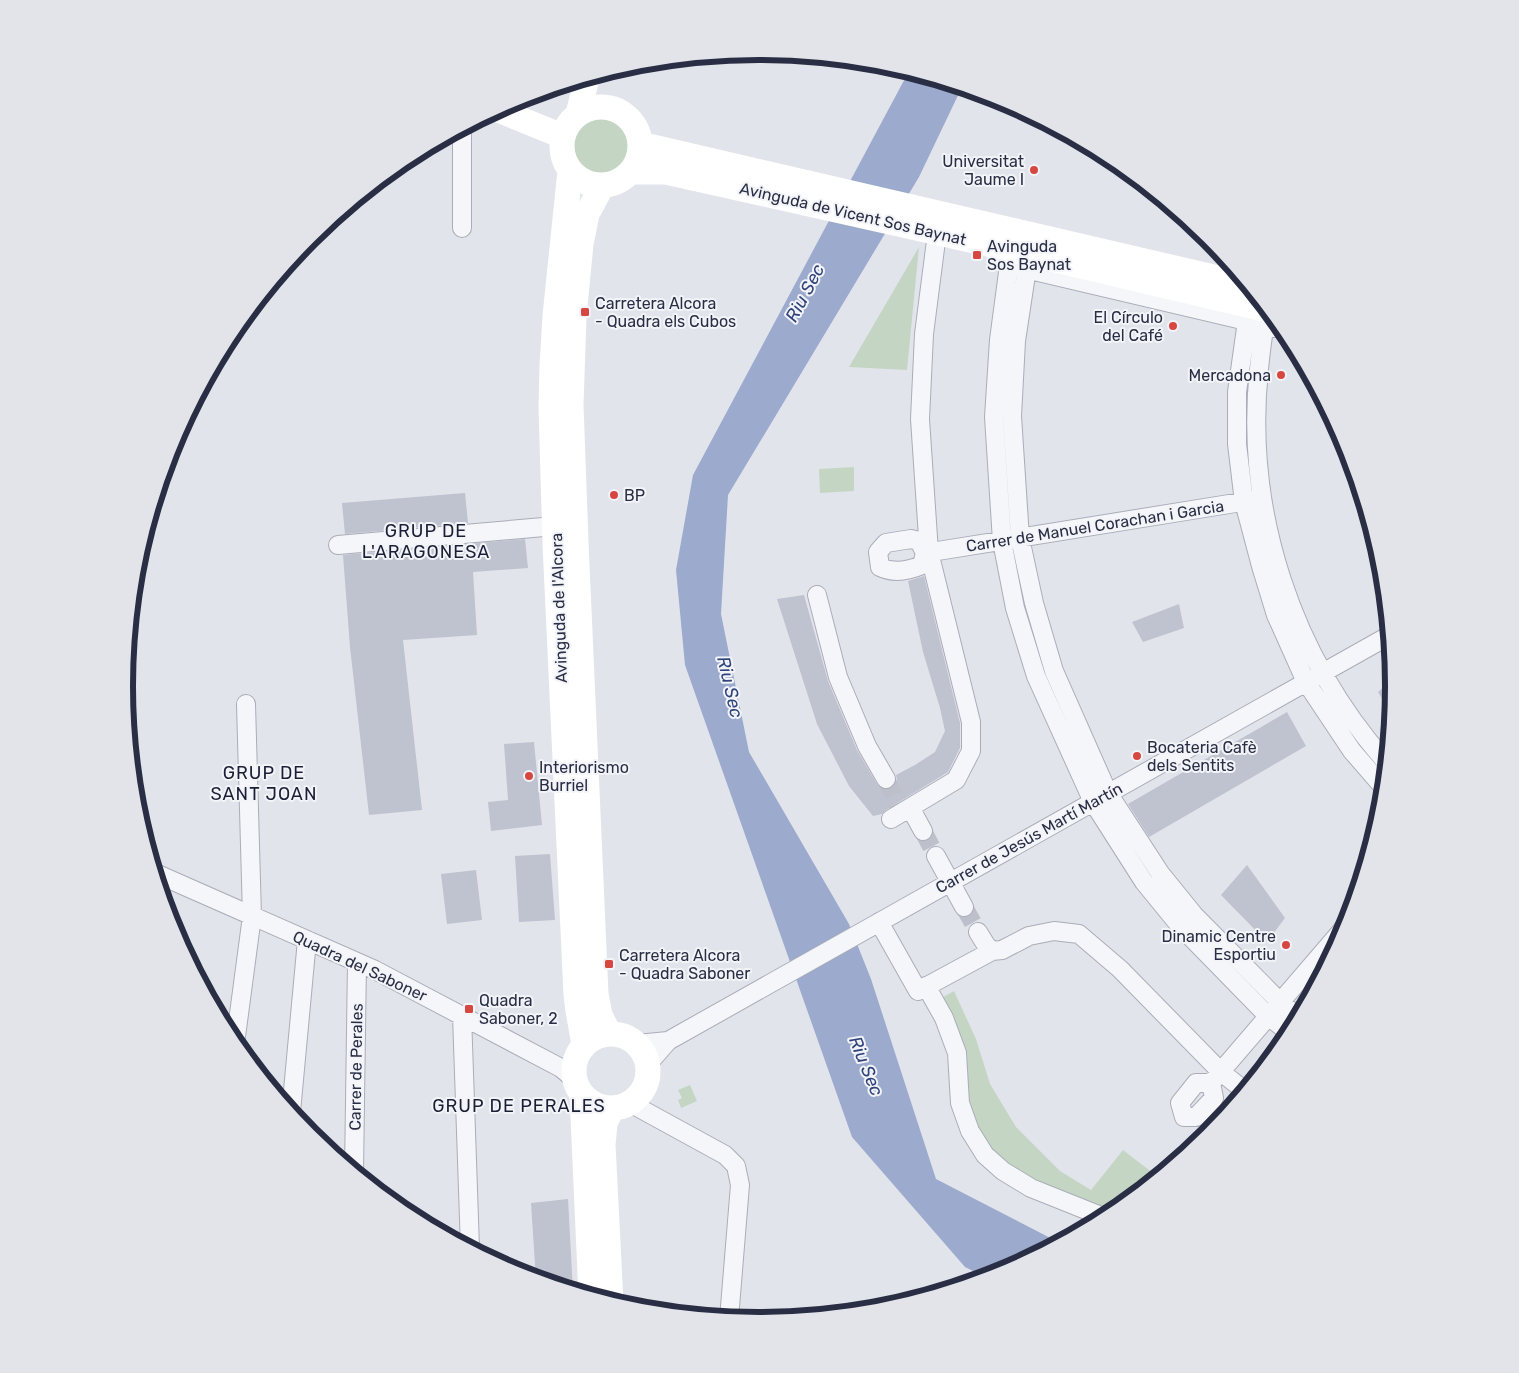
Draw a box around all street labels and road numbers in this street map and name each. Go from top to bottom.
street label: Avinguda de Vicent Sos Baynat [738,179,968,249]
street label: Carrer de Manuel Corachan i Garcia [965,496,1225,556]
street label: Avinguda de l'Alcora [547,533,571,683]
street label: Carrer de Jesús Martí Martín [932,779,1126,897]
street label: Quadra del Saboner [290,927,430,1005]
street label: Carrer de Perales [345,1003,367,1131]

